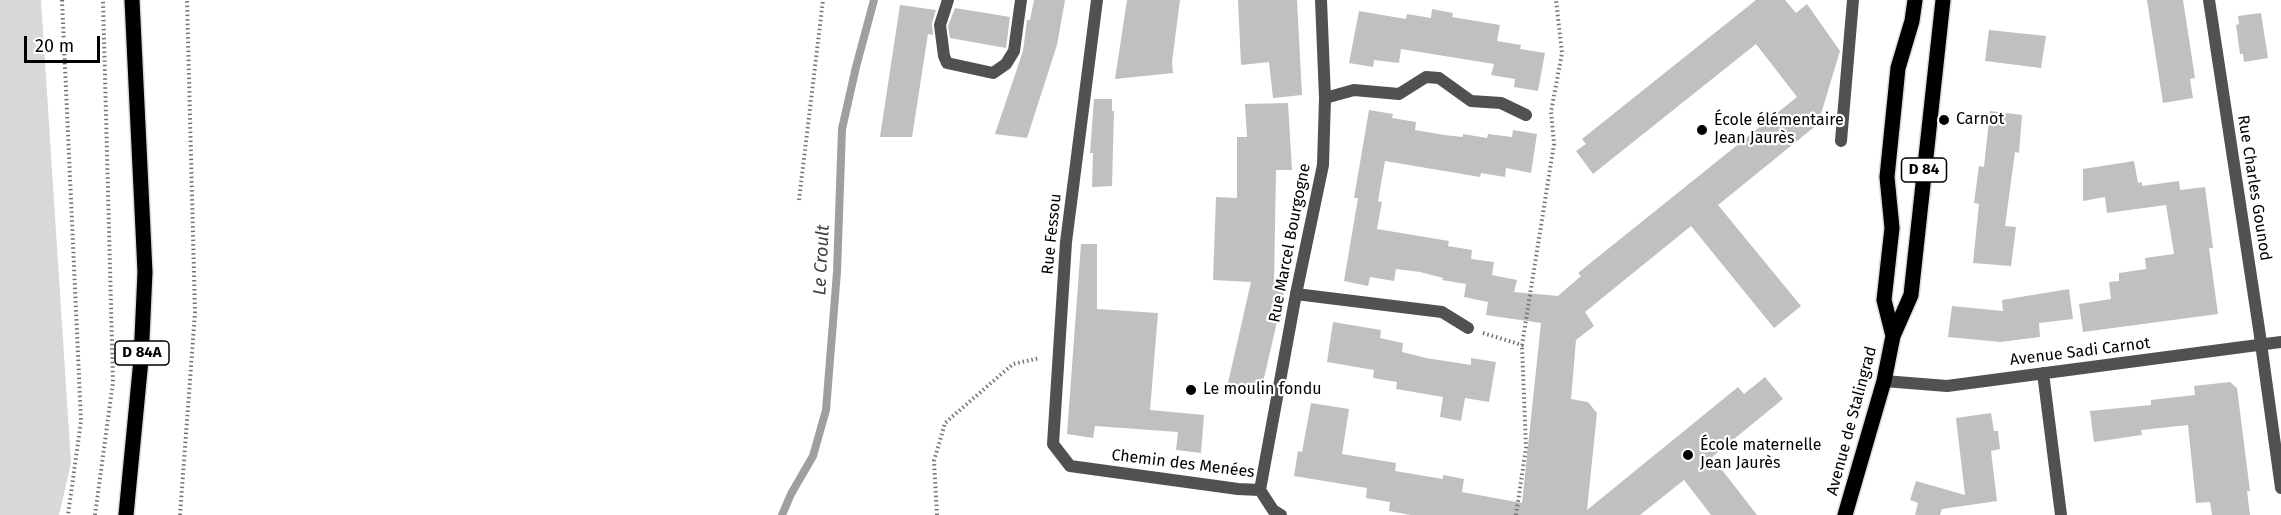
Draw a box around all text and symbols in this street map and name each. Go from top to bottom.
scale bar [27,24,104,62]
text: 20 m [35,35,74,57]
place label: Carnot [1956,110,2004,130]
place label: École élémentaire Jean Jaurès [1714,111,1844,149]
marker: Carnot [1937,113,1951,127]
street label: Rue Charles Gounod [2233,114,2275,262]
marker: École élémentaire Jean Jaurès [1695,123,1709,137]
road number: D 84 [1902,158,1946,182]
street label: Rue Marcel Bourgogne [1265,162,1315,324]
street label: Rue Fessou [1038,193,1066,275]
water label: Le Croult [809,224,835,296]
street label: Avenue Sadi Carnot [2009,334,2151,370]
road number: D 84A [115,341,169,365]
street label: Avenue de Stalingrad [1823,344,1881,498]
place label: Le moulin fondu [1203,380,1322,400]
marker: Le moulin fondu [1184,383,1198,397]
place label: École maternelle Jean Jaurès [1700,436,1821,474]
street label: Chemin des Menées [1110,446,1256,482]
marker: École maternelle Jean Jaurès [1681,448,1695,462]

